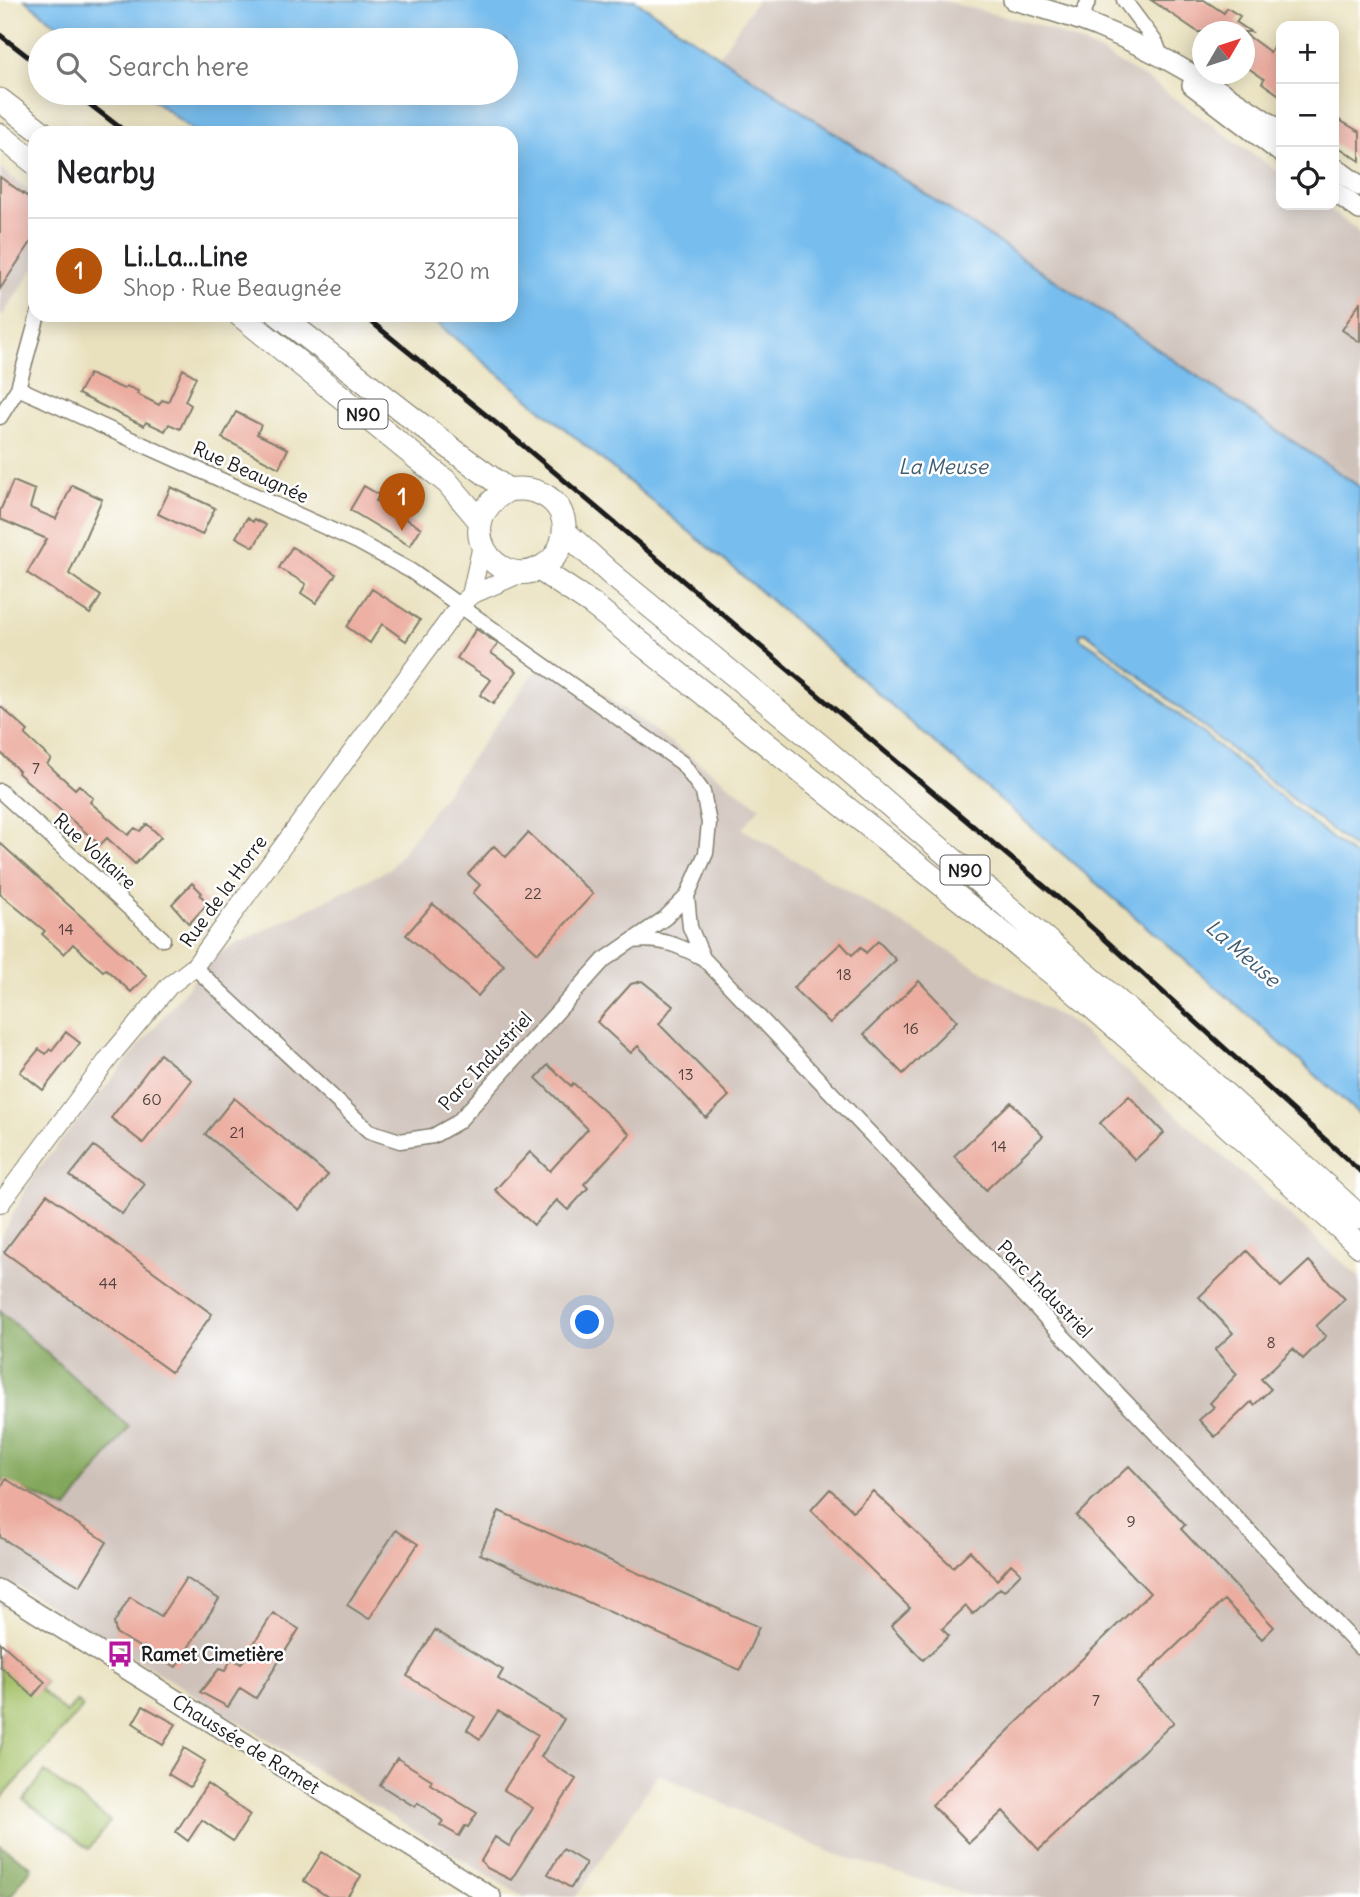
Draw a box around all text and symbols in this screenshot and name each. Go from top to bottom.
north arrow [1192,21,1255,84]
map controls [1276,21,1339,210]
button: + [1276,21,1339,84]
search box [28,28,518,105]
icon: search [52,48,90,86]
text: Search here [108,50,249,83]
button: − [1276,84,1339,147]
button: locate [1276,147,1339,210]
text: Nearby [56,153,156,191]
text: Li..La...Line [123,240,248,273]
text: 1 [74,256,84,285]
text: 320 m [424,256,490,285]
text: Shop · Rue Beaugnée [123,273,342,302]
road number: N90 [338,400,388,428]
street label: Rue Beaugnée [189,436,313,508]
water label: La Meuse [898,453,989,480]
pin: 1 [379,473,425,531]
house number: 7 [32,758,40,778]
street label: Rue Voltaire [49,808,141,894]
street label: Rue de la Horre [174,830,272,952]
road number: N90 [940,856,990,884]
house number: 22 [524,883,542,903]
water label: La Meuse [1200,913,1287,994]
house number: 14 [58,919,74,939]
house number: 18 [836,964,852,984]
street label: Parc Industriel [433,1007,537,1115]
house number: 16 [903,1018,919,1038]
house number: 13 [678,1064,694,1084]
house number: 60 [142,1089,162,1109]
house number: 21 [229,1122,245,1142]
house number: 14 [991,1136,1007,1156]
street label: Parc Industriel [992,1235,1098,1343]
house number: 44 [99,1273,117,1293]
your location [570,1305,604,1339]
house number: 8 [1266,1332,1276,1352]
house number: 9 [1126,1511,1136,1531]
bus stop icon: Ramet Cimetière [105,1639,135,1669]
place label: Ramet Cimetière [141,1642,284,1666]
street label: Chaussée de Ramet [168,1689,324,1799]
house number: 7 [1092,1690,1100,1710]

